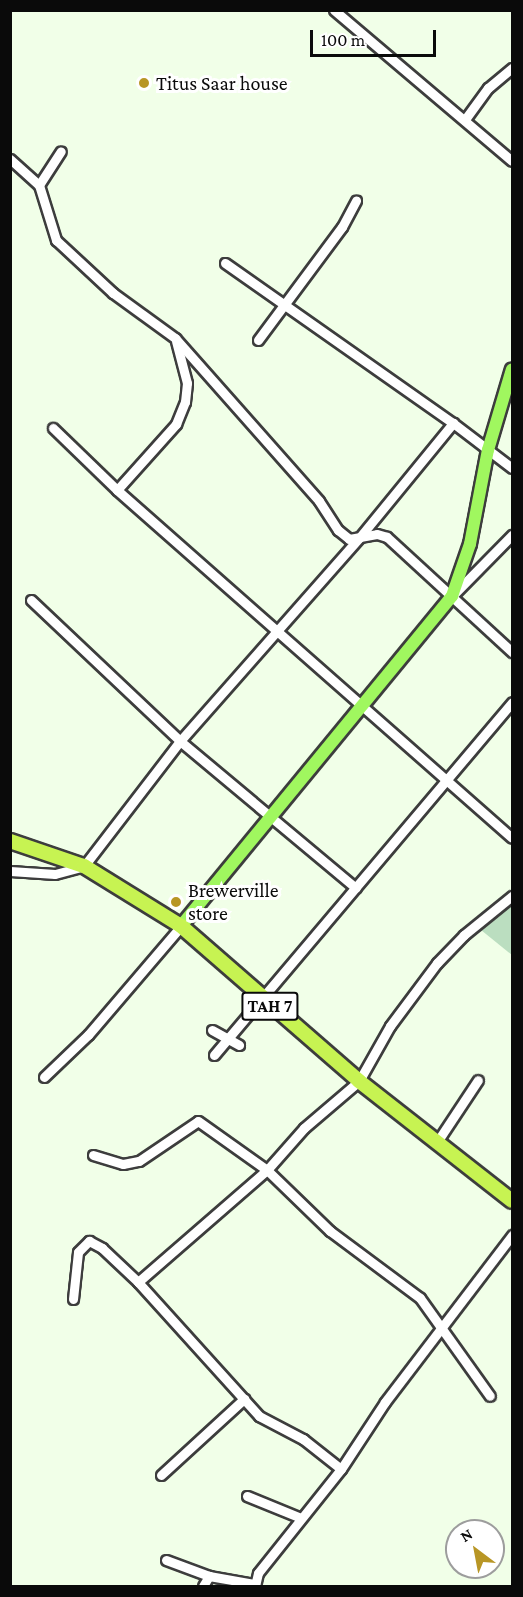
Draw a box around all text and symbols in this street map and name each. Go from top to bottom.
scale bar [313,18,439,56]
text: 100 m [321,30,365,50]
place label: Titus Saar house [156,71,288,95]
marker: Titus Saar house [137,76,151,90]
place label: Brewerville store [188,879,279,926]
marker: Brewerville store [169,895,183,909]
road number: TAH 7 [240,991,300,1021]
north arrow [445,1519,505,1579]
text: N [457,1525,475,1545]

